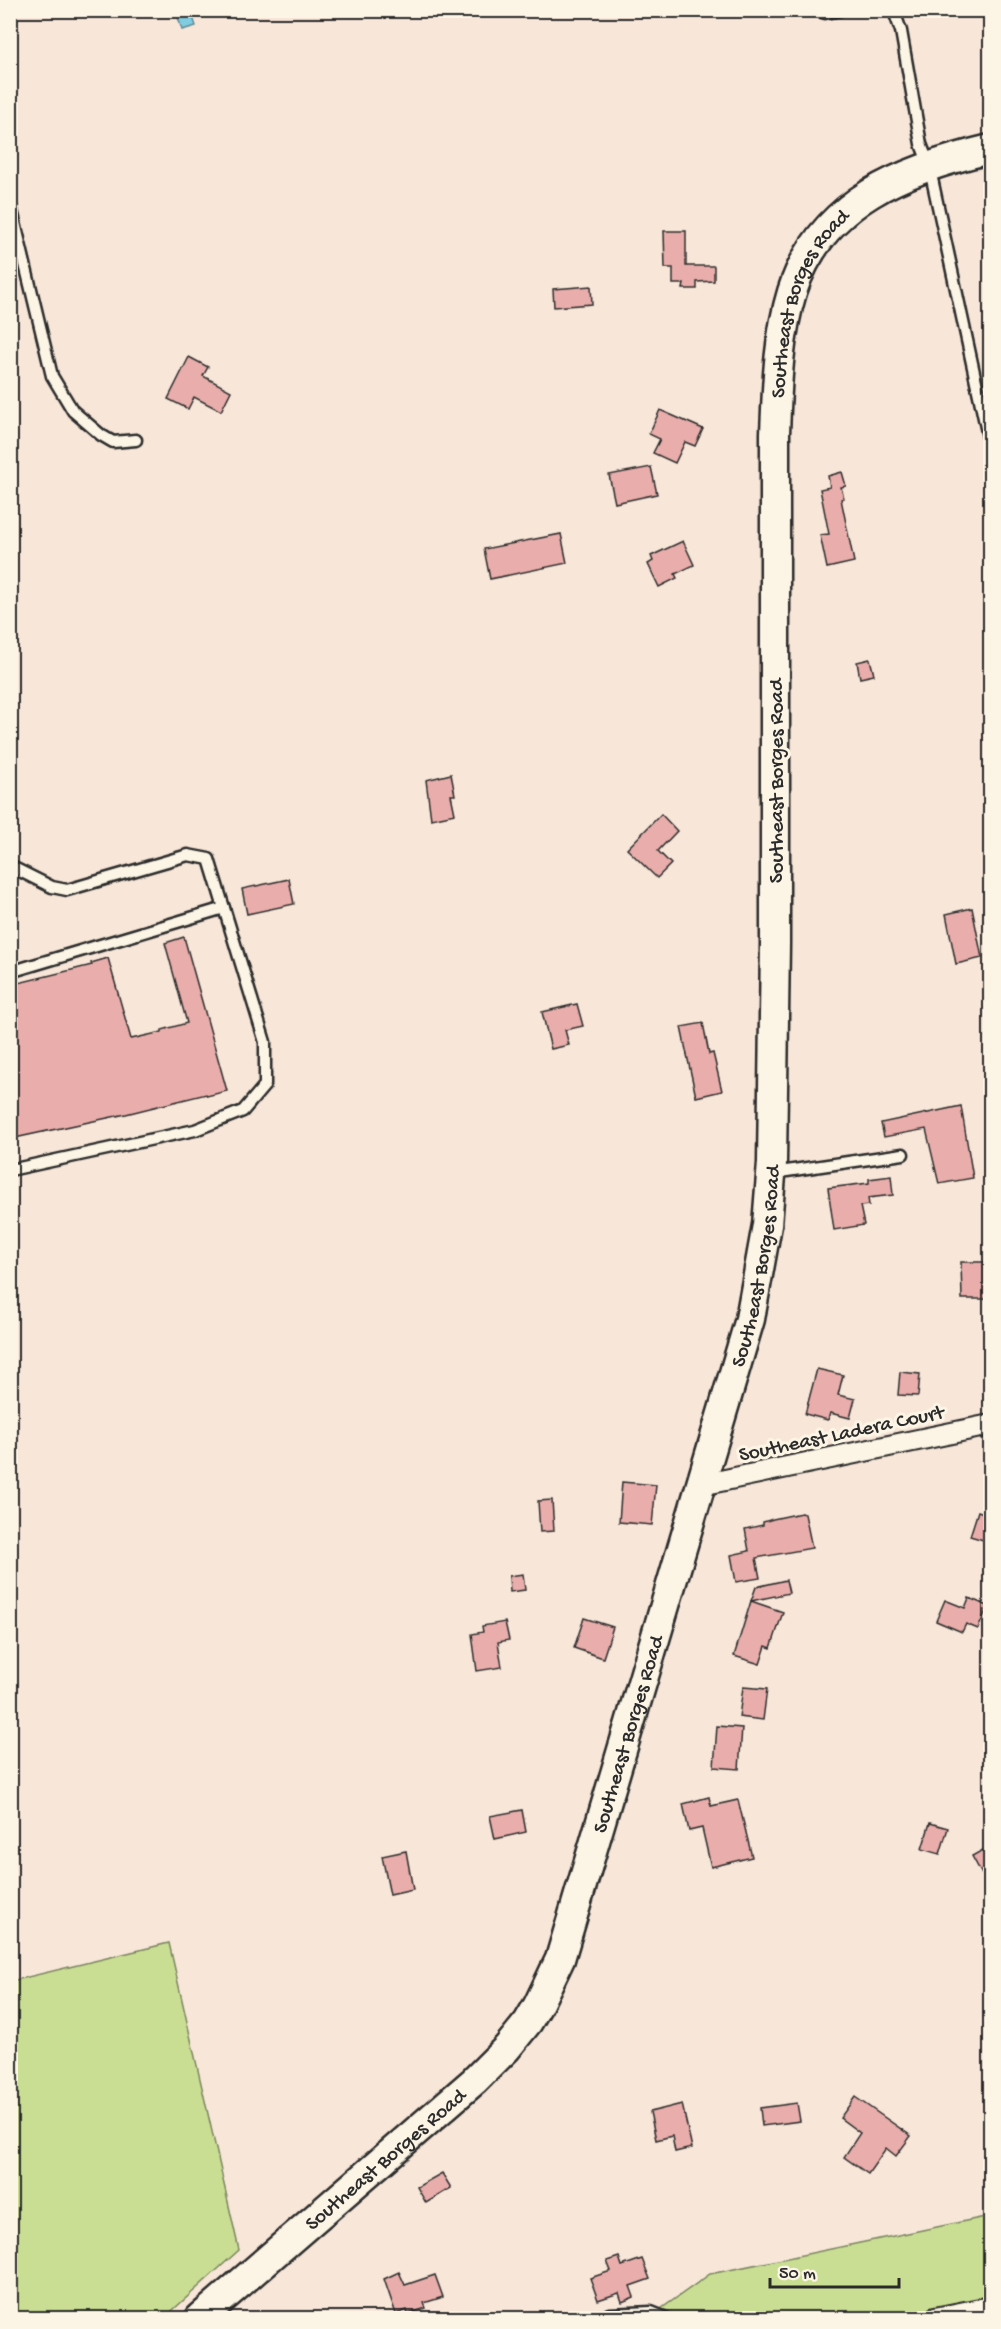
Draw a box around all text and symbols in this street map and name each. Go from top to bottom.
street label: Southeast Borges Road [768,204,857,399]
street label: Southeast Borges Road [766,677,791,883]
street label: Southeast Borges Road [727,1163,788,1371]
street label: Southeast Ladera Court [737,1401,949,1469]
street label: Southeast Borges Road [589,1631,672,1836]
street label: Southeast Borges Road [301,2084,474,2237]
scale bar [770,2251,899,2289]
text: 50 m [779,2264,816,2285]

